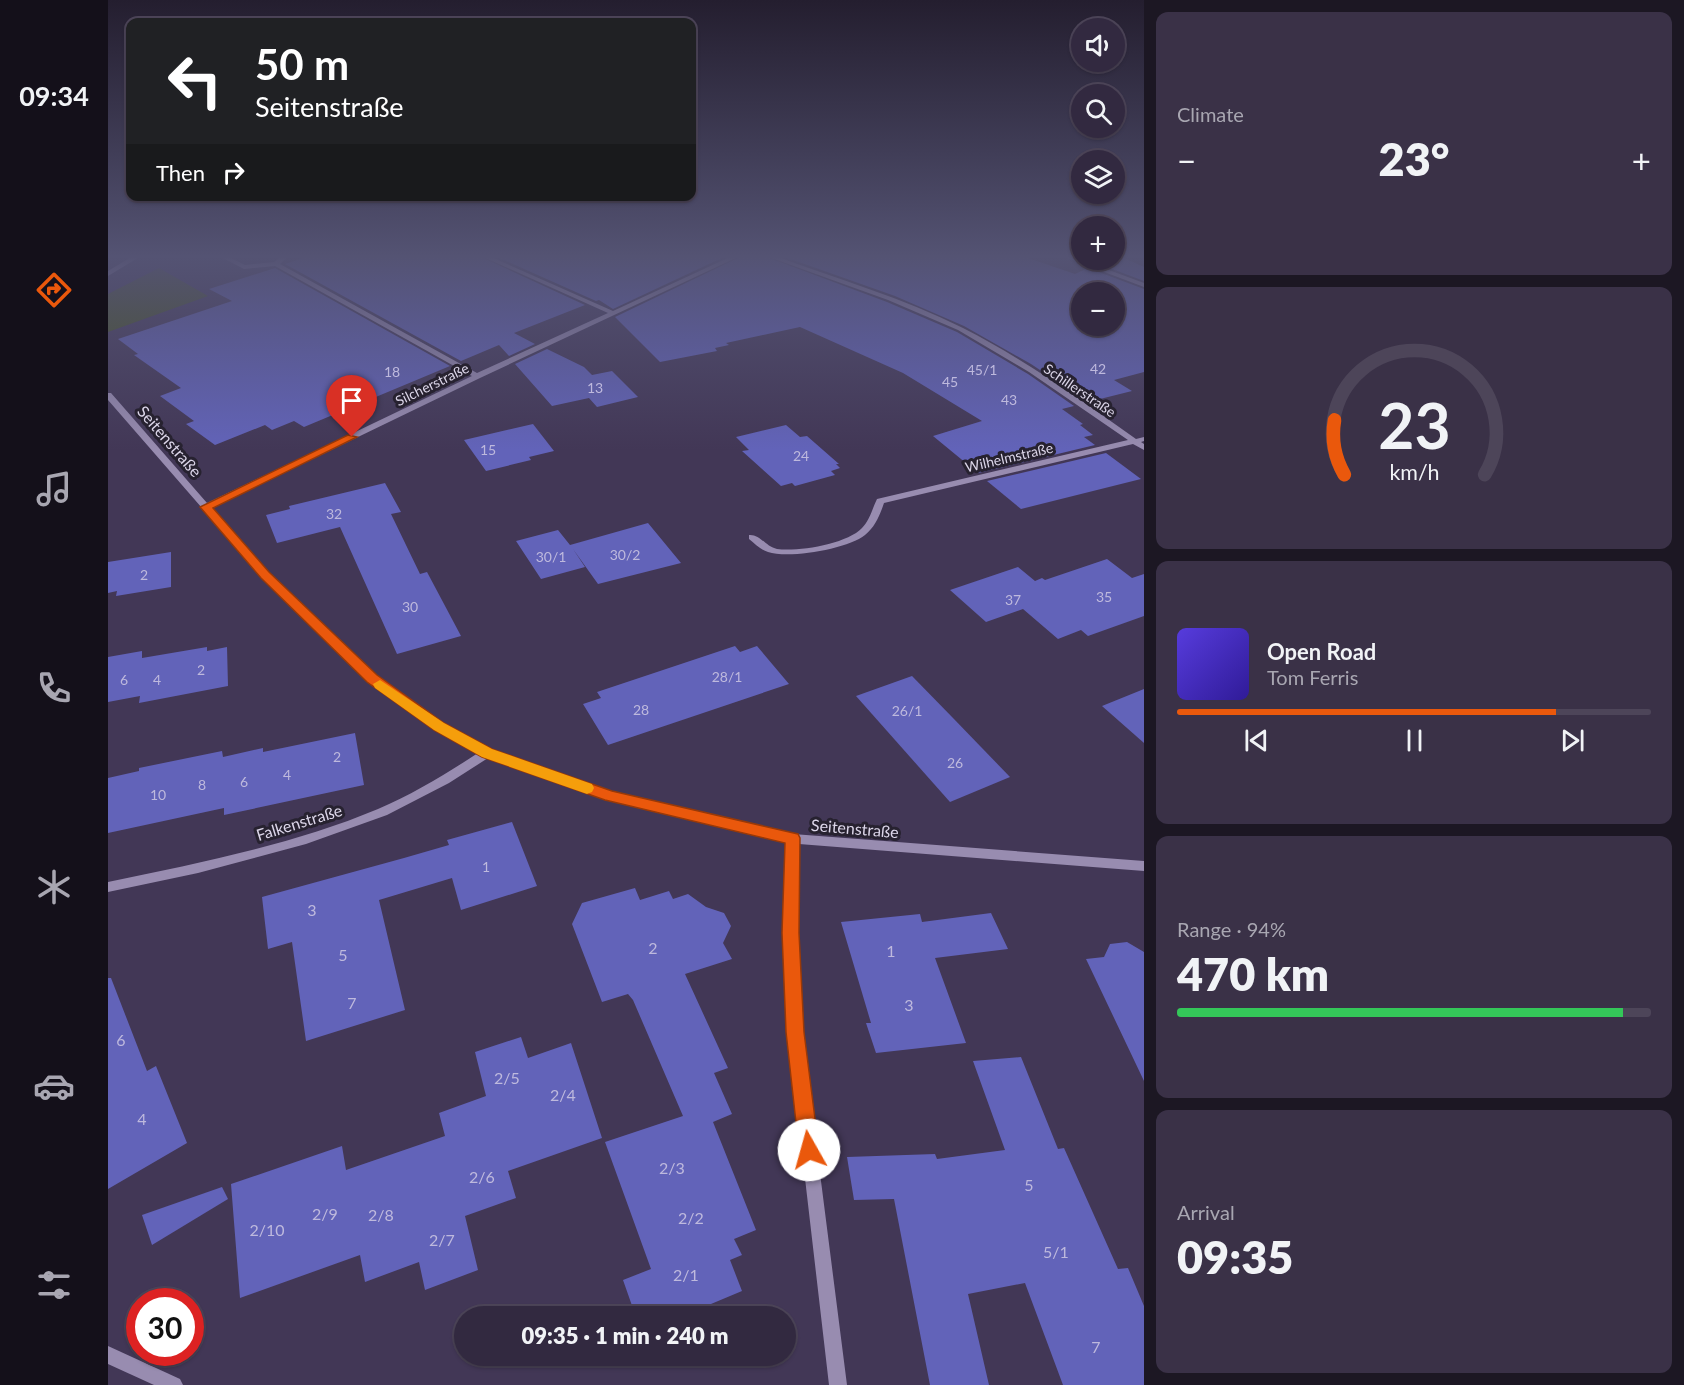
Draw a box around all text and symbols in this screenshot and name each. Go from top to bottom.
map controls [1071,18,1125,336]
button: sound [1071,18,1125,72]
text: 50 m [255,39,349,89]
icon: left [156,42,234,120]
text: 09:34 [19,79,89,112]
button: search [1071,84,1125,138]
text: Seitenstraße [255,90,404,123]
text: Climate [1177,102,1244,126]
text: 23° [1379,132,1449,186]
text: − [1177,140,1196,180]
text: + [1632,140,1651,180]
button: layers [1071,150,1125,204]
icon: right [217,156,250,189]
text: Then [156,159,205,186]
button: + [1071,216,1125,270]
icon: directions [33,269,75,311]
button: − [1071,282,1125,336]
street label: Silcherstraße [392,359,472,409]
street label: Schillerstraße [1041,360,1119,420]
house number: 42 [1090,360,1106,377]
house number: 45/1 [967,361,997,378]
house number: 18 [384,363,400,380]
house number: 45 [942,373,958,390]
pin [326,375,377,437]
house number: 13 [587,379,603,396]
icon: arrive [335,384,368,417]
text: 23 [1378,387,1450,462]
house number: 43 [1001,391,1017,408]
street label: Seitenstraße [134,402,206,480]
street label: Wilhelmstraße [963,439,1055,475]
house number: 15 [480,441,496,458]
house number: 24 [793,447,809,464]
text: km/h [1389,459,1439,485]
icon: music [33,468,75,510]
house number: 32 [326,505,342,522]
house number: 30/2 [610,546,640,563]
house number: 30/1 [536,548,566,565]
house number: 2 [140,566,148,583]
house number: 35 [1096,588,1112,605]
house number: 37 [1005,591,1021,608]
house number: 30 [402,598,418,615]
text: Open Road [1267,638,1376,665]
house number: 2 [197,661,205,678]
text: Tom Ferris [1267,665,1358,689]
icon: phone [33,667,75,709]
house number: 28/1 [712,668,742,685]
house number: 6 [120,671,128,688]
house number: 4 [153,671,161,688]
house number: 28 [633,701,649,718]
house number: 26/1 [892,702,922,719]
icon: previous [1240,724,1273,757]
icon: pause [1398,724,1431,757]
icon: next [1556,724,1589,757]
house number: 2 [333,748,341,765]
house number: 26 [947,754,963,771]
house number: 4 [283,766,291,783]
house number: 6 [240,773,248,790]
house number: 8 [198,776,206,793]
house number: 10 [150,786,166,803]
street label: Falkenstraße [254,800,344,844]
street label: Seitenstraße [810,815,900,841]
house number: 1 [482,858,490,875]
icon: climate [33,866,75,908]
house number: 3 [307,900,317,919]
text: Range · 94% [1177,917,1286,941]
house number: 2 [648,938,658,957]
house number: 1 [886,941,896,960]
house number: 5 [338,945,348,964]
text: 470 km [1177,947,1329,1001]
house number: 7 [347,993,357,1012]
house number: 3 [904,995,914,1014]
house number: 6 [116,1030,126,1049]
icon: car [33,1065,75,1107]
house number: 2/5 [494,1068,520,1087]
house number: 2/4 [550,1085,576,1104]
house number: 4 [137,1109,147,1128]
position arrow [777,1118,841,1182]
house number: 2/3 [659,1158,685,1177]
house number: 2/6 [469,1167,495,1186]
house number: 5 [1024,1175,1034,1194]
text: Arrival [1177,1200,1235,1224]
house number: 2/9 [312,1204,338,1223]
house number: 2/8 [368,1205,394,1224]
house number: 2/2 [678,1208,704,1227]
house number: 2/10 [249,1220,285,1239]
house number: 2/7 [429,1230,455,1249]
text: 09:35 [1177,1230,1293,1284]
house number: 5/1 [1043,1242,1069,1261]
icon: filters [33,1264,75,1306]
house number: 2/1 [673,1265,699,1284]
speed limit sign: 30 [126,1288,204,1366]
text: 09:35 · 1 min · 240 m [522,1322,728,1349]
house number: 7 [1091,1337,1101,1356]

